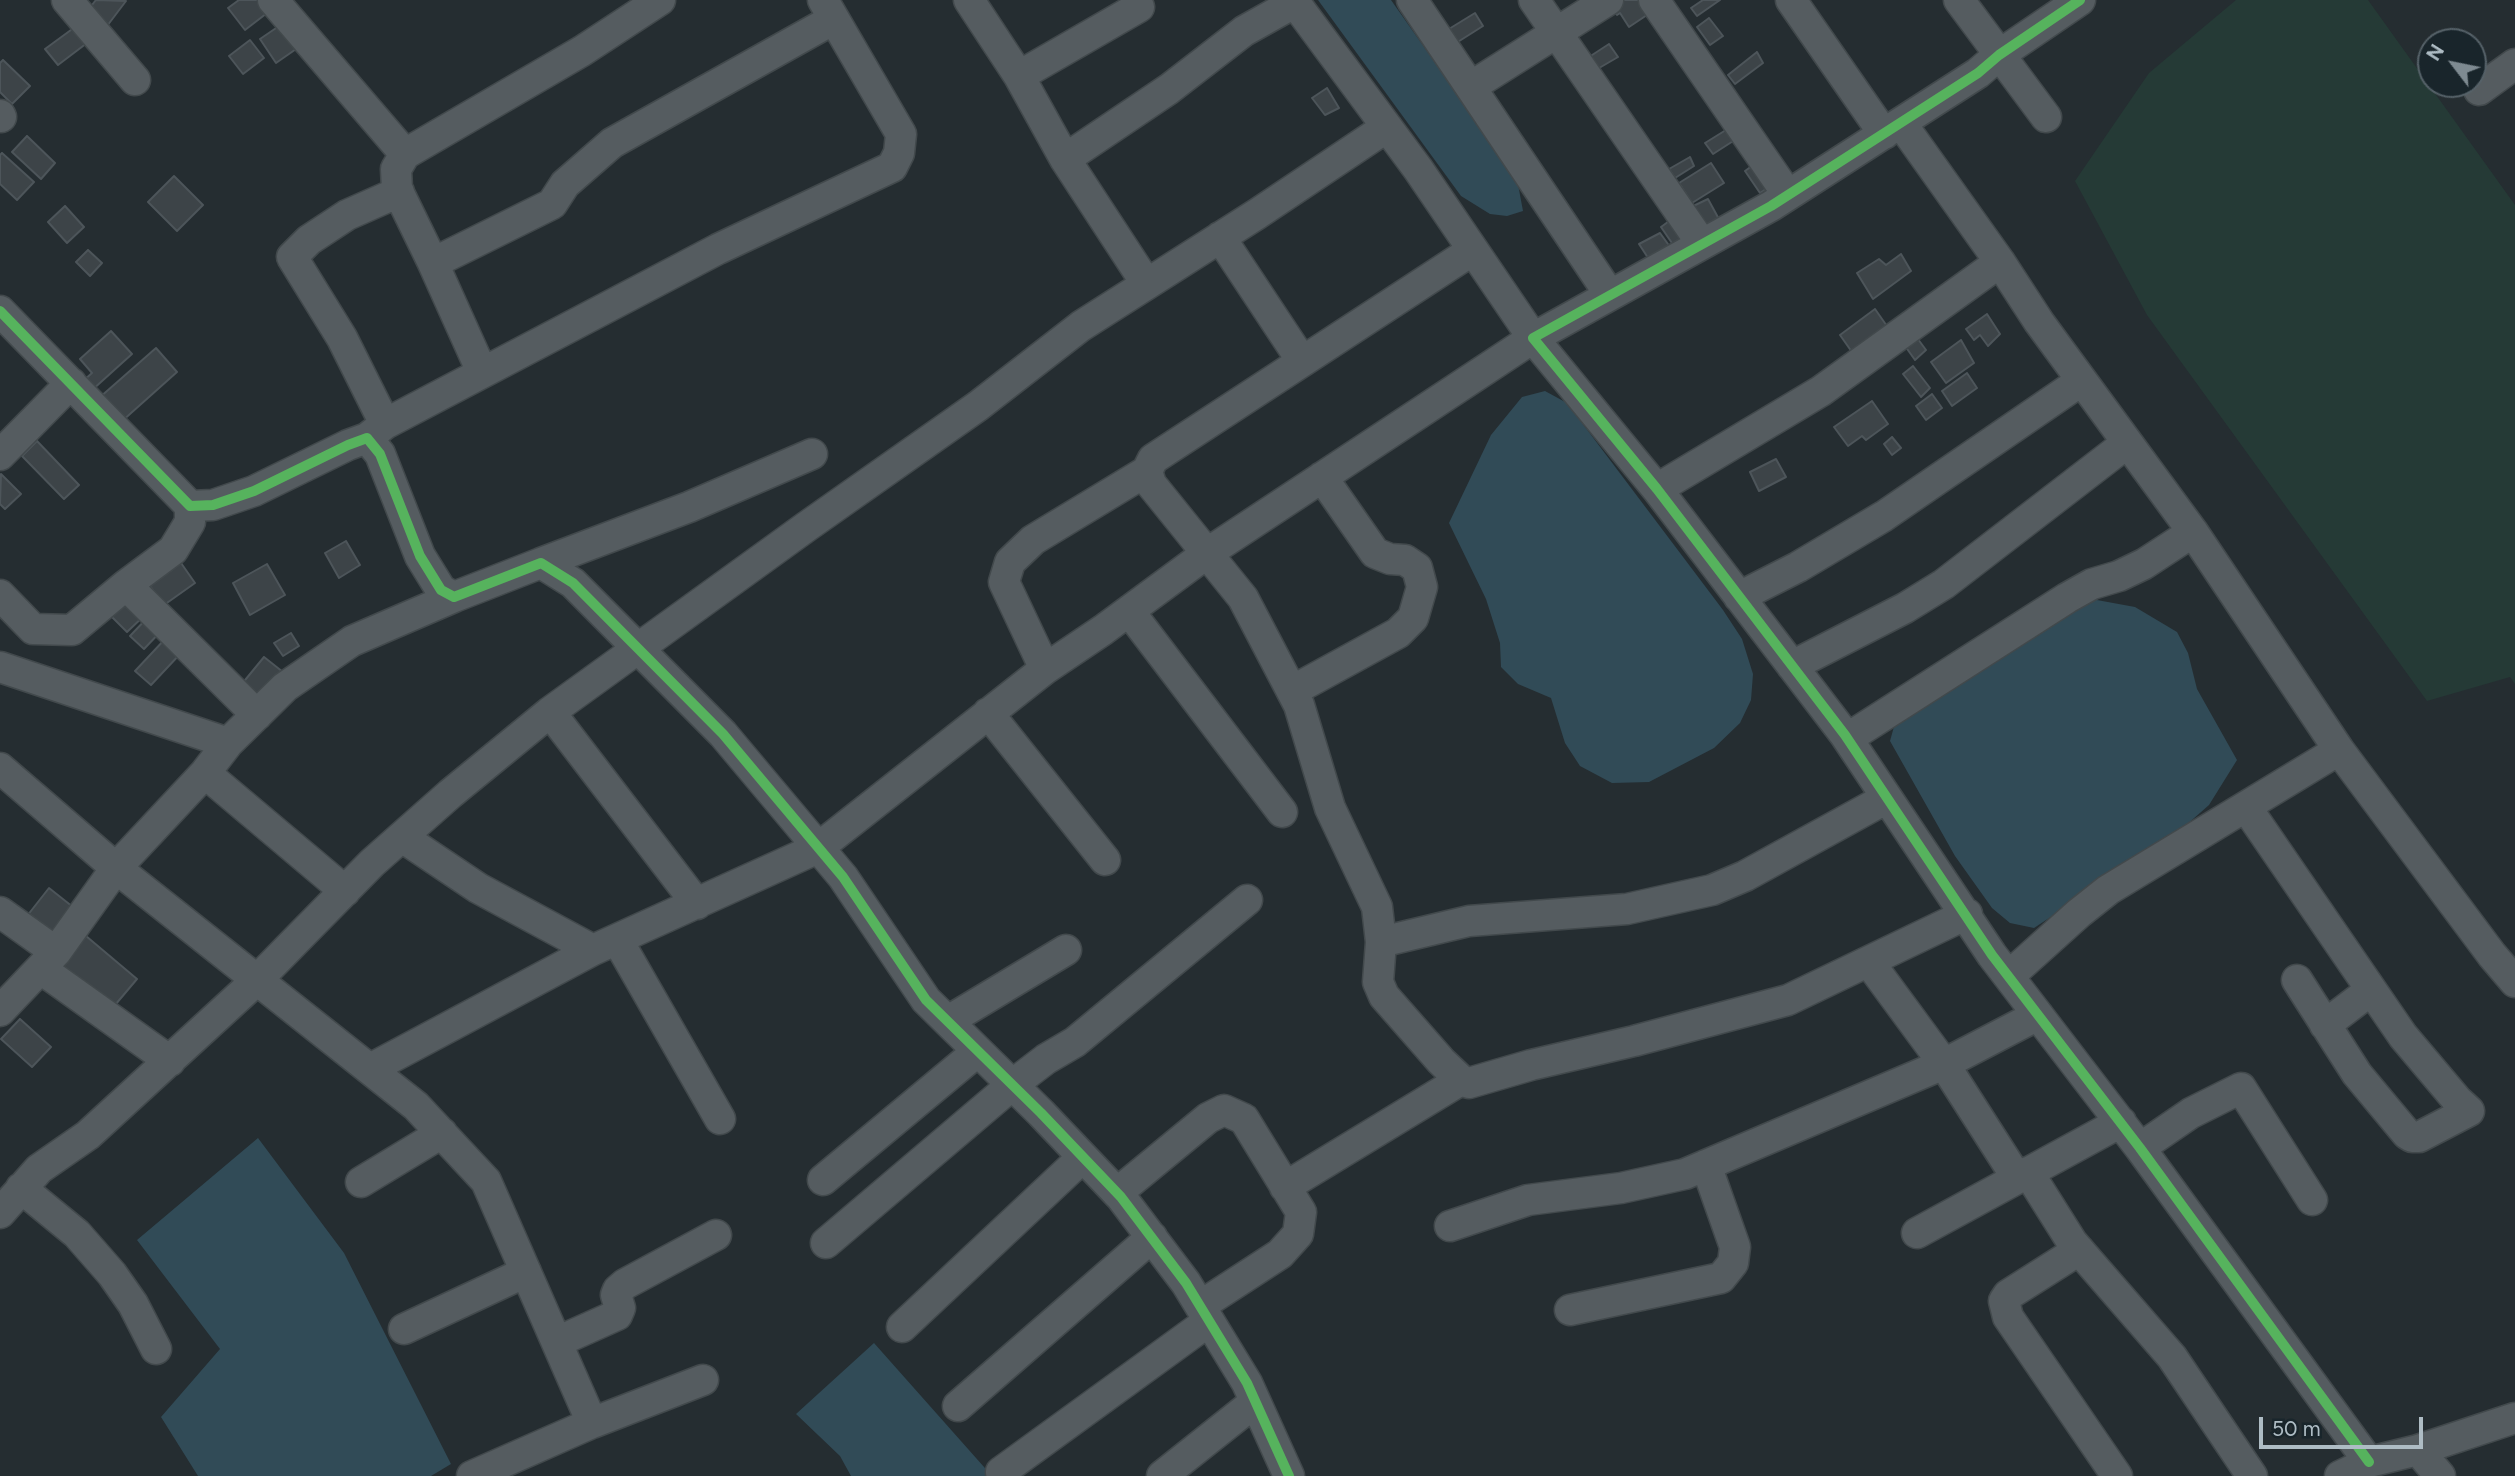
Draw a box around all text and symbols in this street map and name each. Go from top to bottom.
north arrow [2417,28,2487,98]
text: N [2422,40,2449,65]
scale bar [2263,1402,2428,1446]
text: 50 m [2272,1416,2321,1441]

